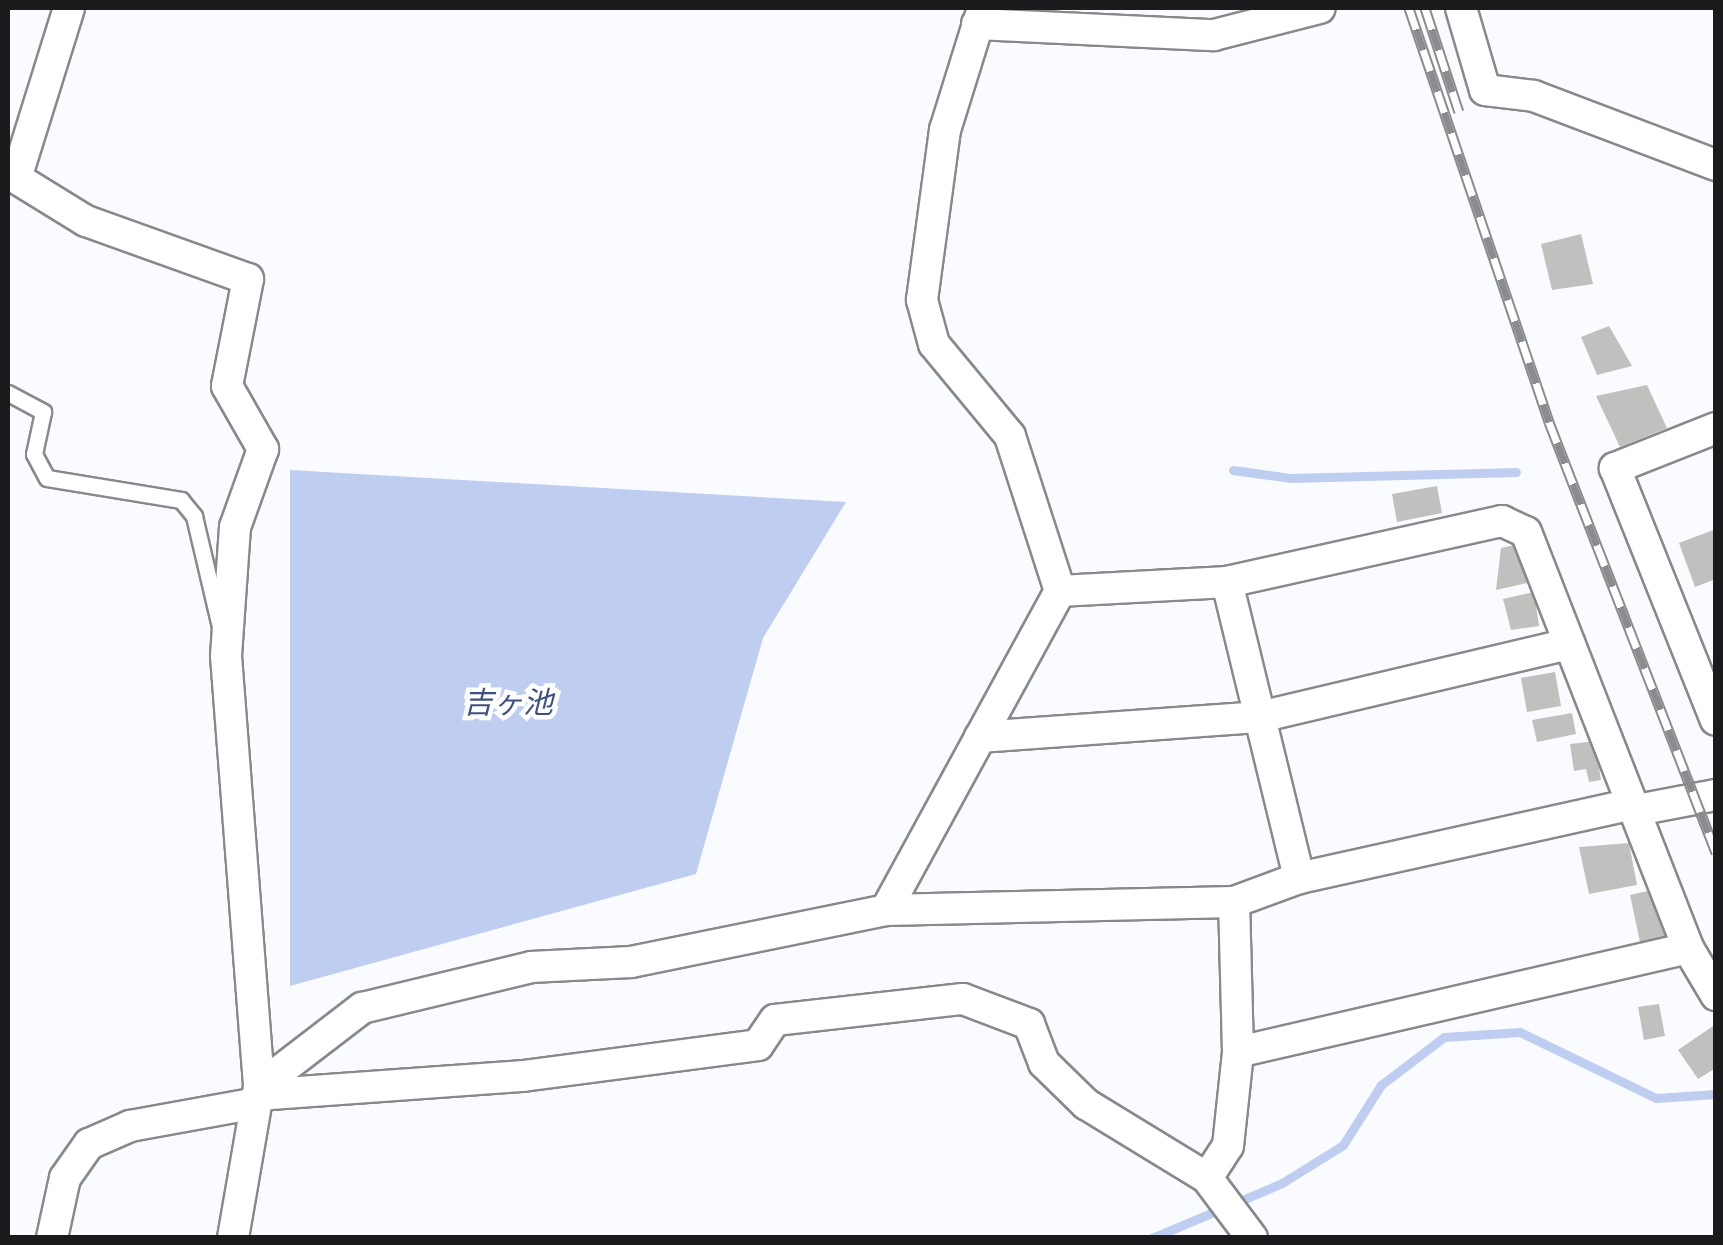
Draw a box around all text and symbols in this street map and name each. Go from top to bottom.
water label: 吉ヶ池 [463,683,553,719]

